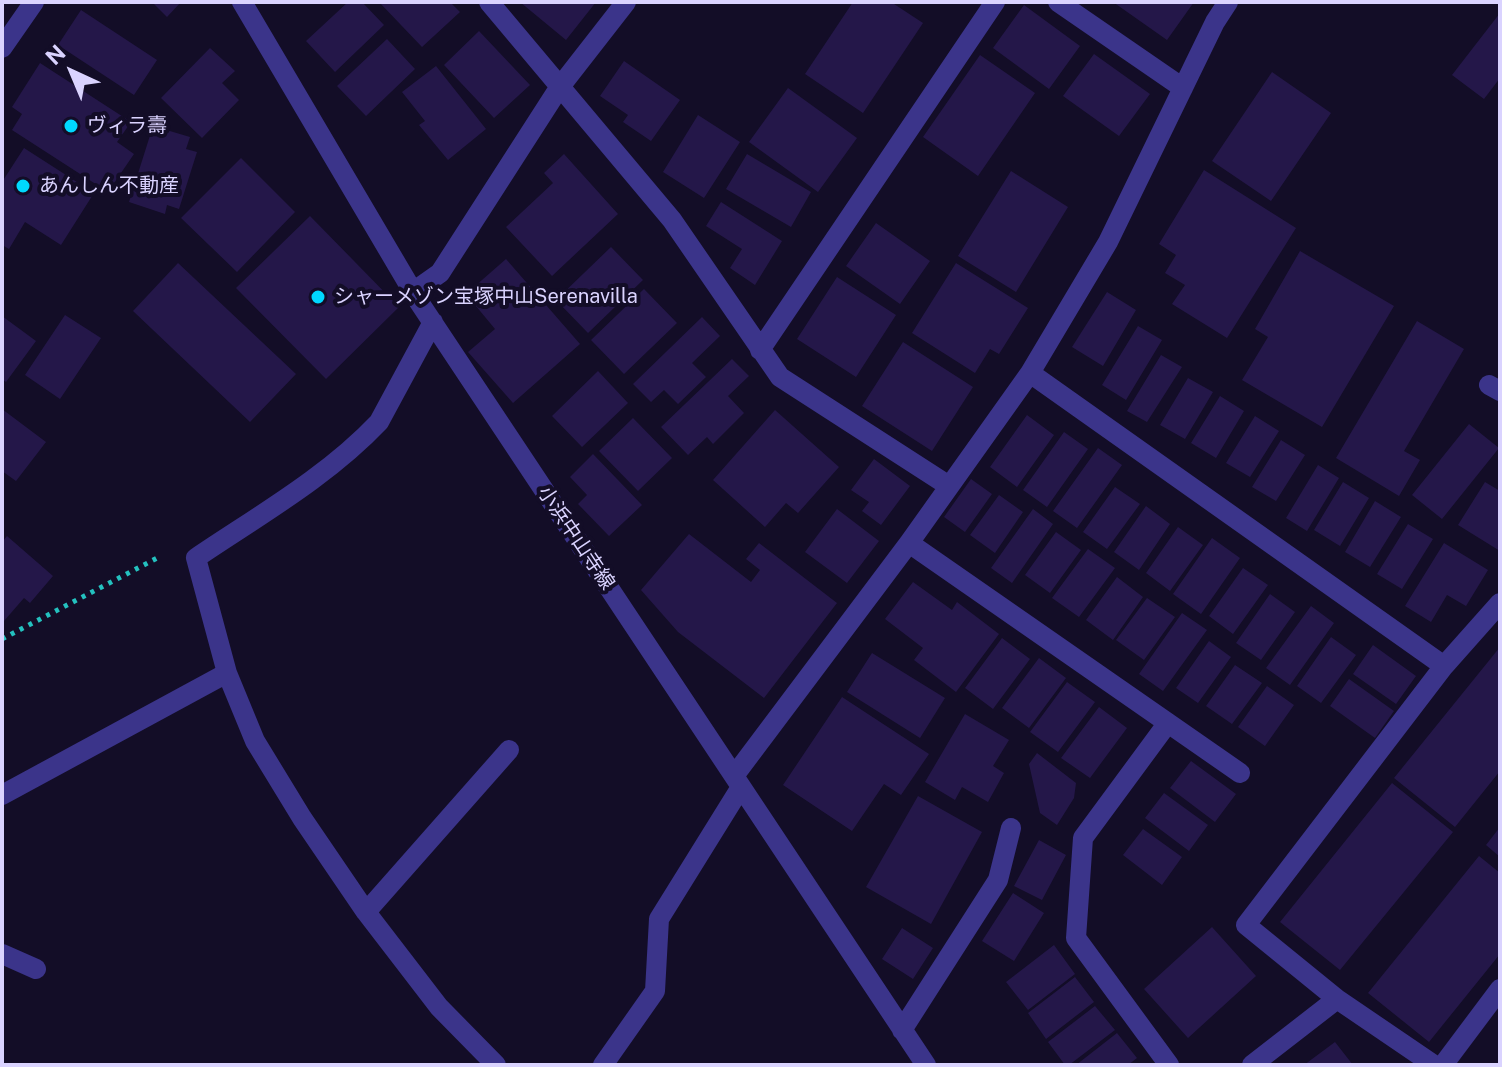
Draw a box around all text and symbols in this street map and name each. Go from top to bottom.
north arrow [32,32,112,112]
text: N [40,39,71,70]
place label: ヴィラ壽 [87,114,167,138]
marker: ヴィラ壽 [62,117,80,135]
place label: あんしん不動産 [39,174,179,198]
marker: あんしん不動産 [14,177,32,195]
place label: シャーメゾン宝塚中山Serenavilla [334,285,638,309]
marker: シャーメゾン宝塚中山Serenavilla [309,288,327,306]
street label: 小浜中山寺線 [533,482,619,594]

